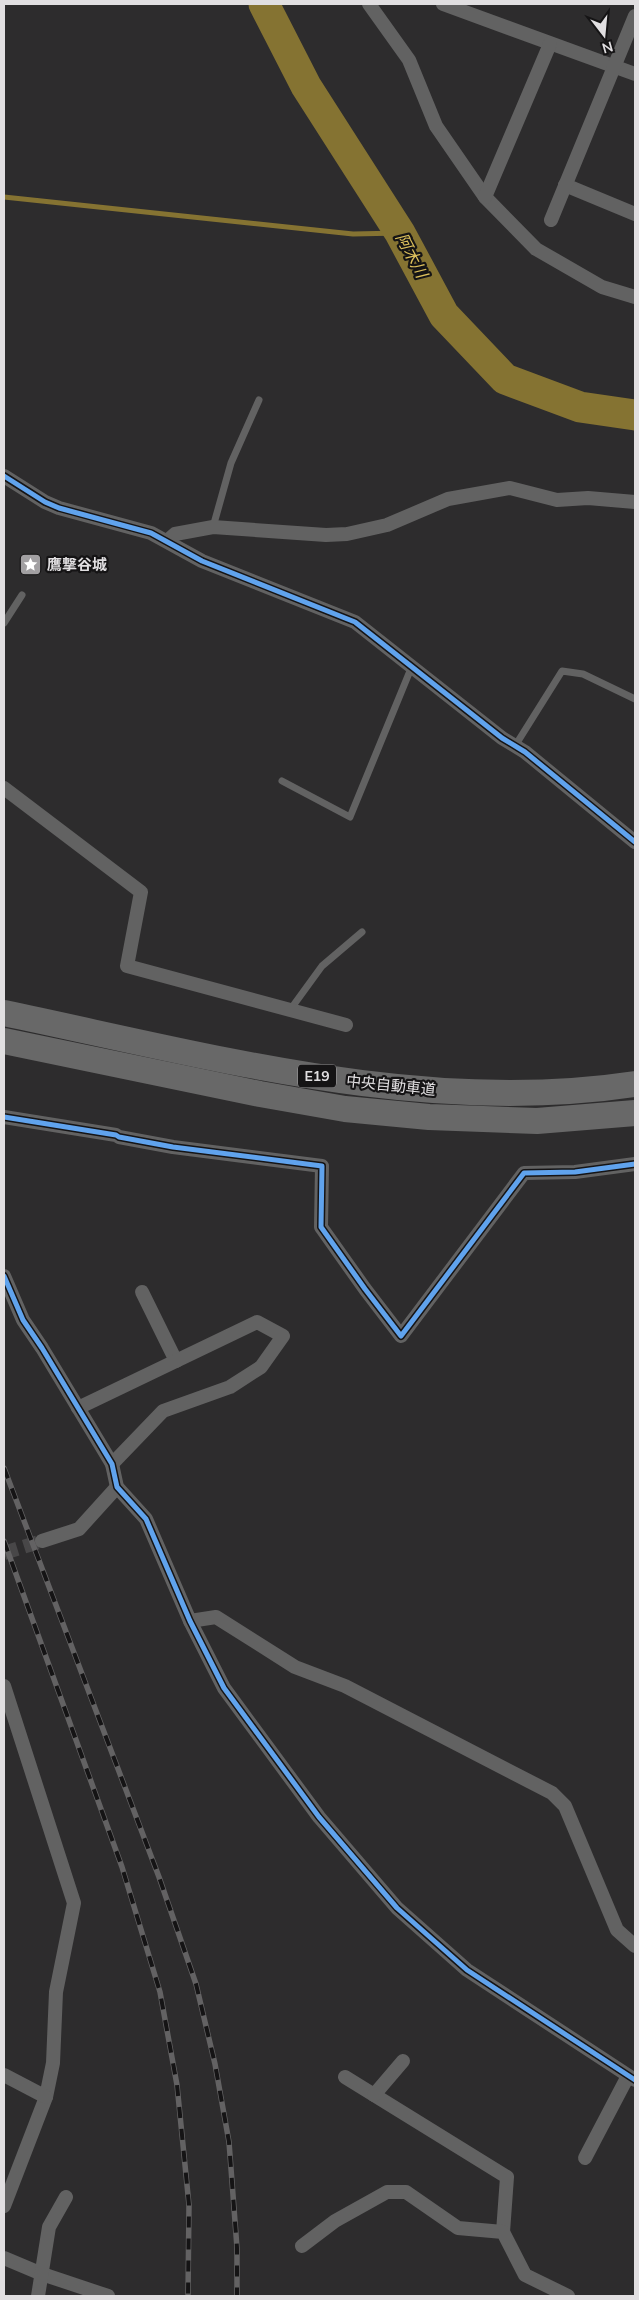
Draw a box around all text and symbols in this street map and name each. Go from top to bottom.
north arrow [579,10,629,60]
text: N [600,37,615,58]
water label: 阿木川 [392,229,433,283]
place icon: 鷹撃谷城 [19,552,43,576]
place label: 鷹撃谷城 [47,555,107,574]
road number: E19 [298,1064,336,1088]
street label: 中央自動車道 [345,1071,437,1099]

